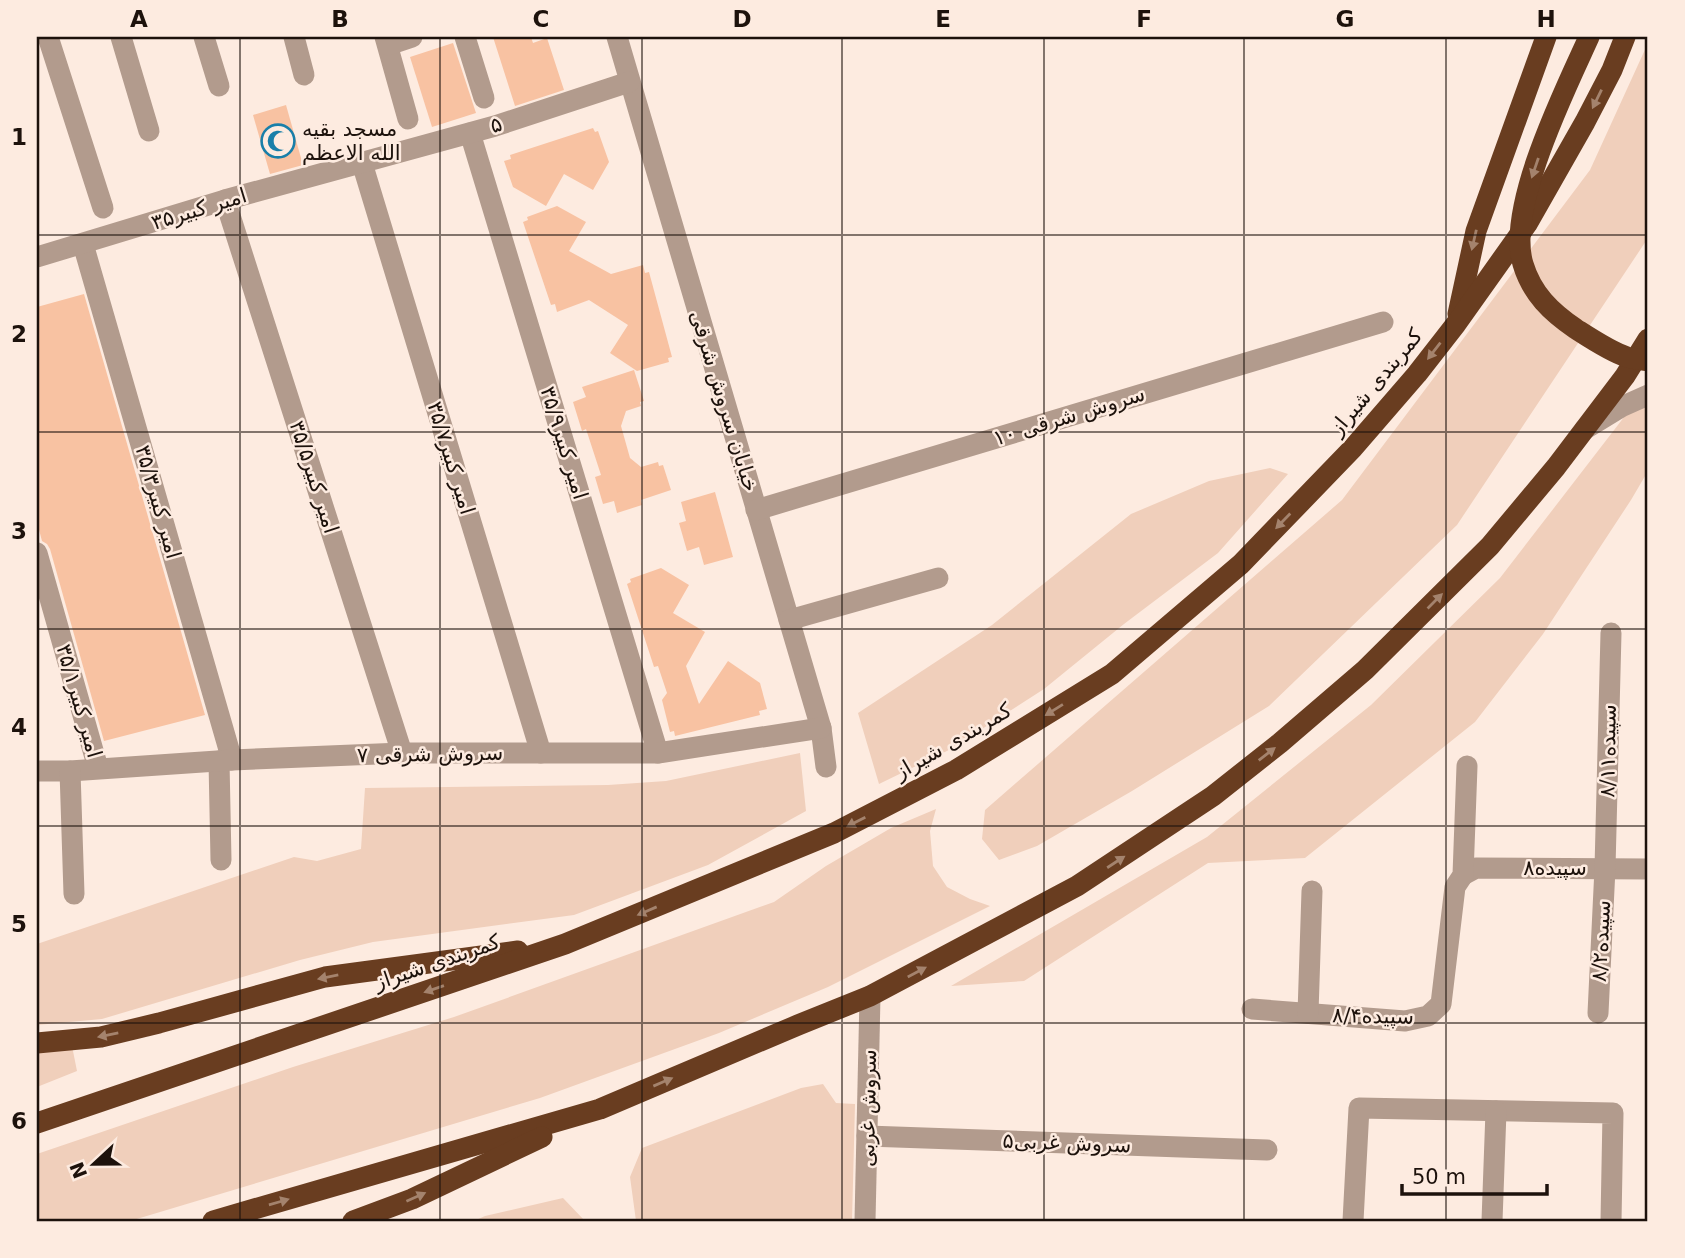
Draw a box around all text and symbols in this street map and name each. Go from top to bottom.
text: A [130,6,148,32]
text: B [331,6,349,32]
text: C [533,6,549,32]
text: D [732,6,752,32]
text: E [935,6,951,32]
text: F [1136,6,1152,32]
text: G [1336,6,1354,32]
text: H [1536,6,1556,32]
one-way arrow [1592,89,1603,109]
street label: ۵ [487,112,505,138]
place label: مسجد بقیه الله الاعظم [302,117,401,166]
mosque icon: مسجد بقیه الله الاعظم [259,122,297,160]
text: 1 [11,124,27,150]
one-way arrow [1529,158,1540,179]
street label: امیر کبیر۳۵ [148,183,250,235]
one-way arrow [1469,229,1480,251]
street label: خیابان سروش شرقی [685,307,763,495]
text: 2 [11,321,27,347]
street label: کمربندی شیراز [1324,324,1427,441]
one-way arrow [1427,342,1442,360]
street label: سروش شرقی ۱۰ [990,381,1148,451]
street label: امیر کبیر۳۵/۹ [535,384,593,502]
street label: امیر کبیر۳۵/۷ [422,399,480,517]
street label: امیر کبیر۳۵/۵ [285,418,343,536]
street label: امیر کبیر۳۵/۳ [130,443,186,561]
one-way arrow [1274,512,1291,529]
text: 3 [11,518,27,544]
one-way arrow [1427,592,1444,609]
street label: امیر کبیر۳۵/۱ [51,642,107,760]
street label: کمربندی شیراز [889,698,1016,785]
one-way arrow [1045,703,1064,716]
street label: سپیده۸/۱۱ [1595,704,1621,798]
text: 4 [11,714,27,740]
street label: سروش شرقی ۷ [357,741,503,767]
one-way arrow [1258,747,1276,761]
one-way arrow [846,816,866,827]
one-way arrow [1106,855,1125,868]
street label: سپیده۸ [1523,856,1587,880]
street label: سپیده۸/۲ [1587,899,1615,983]
one-way arrow [636,905,657,916]
text: 5 [11,911,27,937]
street label: کمربندی شیراز [370,929,503,995]
one-way arrow [907,966,927,978]
one-way arrow [317,972,339,983]
one-way arrow [423,984,444,995]
street label: سپیده۸/۴ [1332,1003,1414,1029]
one-way arrow [97,1029,119,1040]
street label: سروش غربی [855,1049,881,1167]
one-way arrow [653,1076,674,1087]
text: 6 [11,1108,27,1134]
north arrow [60,1128,130,1198]
street label: سروش غربی۵ [1002,1129,1132,1157]
scale bar [1402,1153,1547,1197]
text: N [65,1159,91,1182]
text: 50 m [1412,1165,1466,1189]
one-way arrow [406,1191,427,1202]
one-way arrow [269,1197,290,1207]

